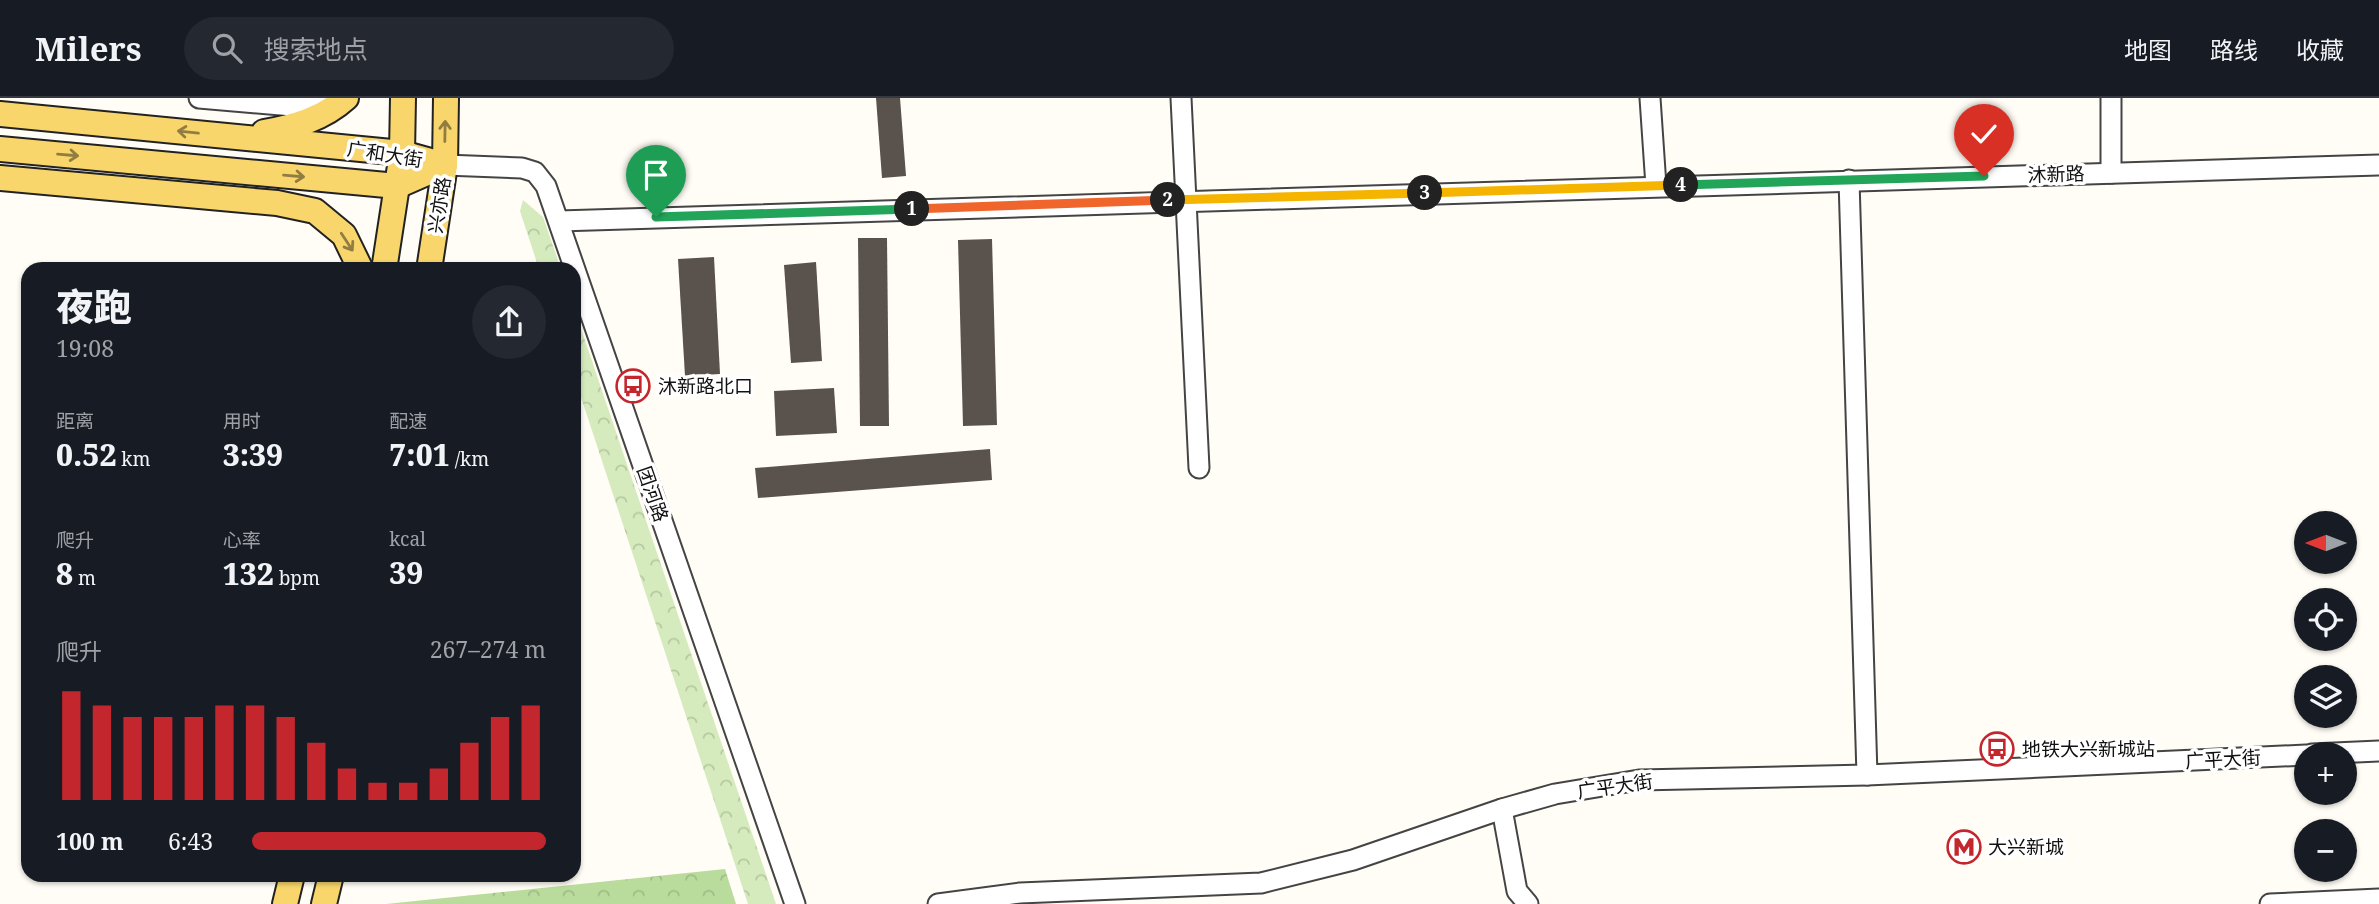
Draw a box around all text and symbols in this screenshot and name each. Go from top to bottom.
search box [184,17,674,80]
text: Milers [35,26,142,71]
icon: search [208,29,246,67]
text: 搜索地点 [264,31,368,67]
text: 地图 [2124,33,2172,66]
text: 路线 [2210,33,2258,66]
text: 收藏 [2296,33,2344,66]
pin [1954,104,2014,176]
icon: check [1965,115,2003,153]
one-way arrow [438,120,452,143]
one-way arrow [177,125,200,138]
street label: 广和大街 [345,135,425,173]
pin [626,145,686,217]
one-way arrow [56,149,79,162]
icon: arrive [637,156,675,194]
street label: 沐新路 [2027,160,2085,188]
pin: 4 [1664,168,1698,202]
one-way arrow [283,170,305,183]
text: 4 [1675,171,1686,197]
street label: 兴亦路 [422,175,456,235]
pin: 3 [1408,176,1442,210]
text: 3 [1419,179,1430,205]
pin: 2 [1150,182,1186,217]
text: 2 [1162,186,1173,212]
pin: 1 [894,192,930,226]
text: 1 [906,195,917,221]
one-way arrow [340,232,355,251]
text: 夜跑 [56,280,132,332]
button: share [472,285,546,359]
text: 19:08 [56,332,114,364]
bus stop icon: 沐新路北口 [614,367,652,405]
place label: 沐新路北口 [658,373,753,399]
text: 距离 [56,408,94,434]
text: 用时 [223,408,261,434]
text: 配速 [389,408,427,434]
text: 0.52 [56,434,116,475]
text: 3:39 [223,434,283,475]
text: 7:01 [389,434,450,475]
text: km [116,446,150,472]
text: /km [450,446,489,472]
street label: 团河路 [631,463,675,525]
north arrow [2294,511,2357,574]
map controls [2294,511,2357,882]
text: kcal [389,526,426,552]
text: 爬升 [56,527,94,553]
text: 心率 [223,527,261,553]
text: 39 [389,552,423,593]
text: 8 [56,553,73,594]
text: 132 [223,553,274,594]
text: m [73,565,96,591]
text: bpm [274,565,320,591]
button: locate [2294,588,2357,651]
text: 267–274 m [430,633,546,665]
text: 爬升 [56,635,102,667]
button: layers [2294,665,2357,728]
bus stop icon: 地铁大兴新城站 [1978,730,2016,768]
place label: 地铁大兴新城站 [2022,736,2155,762]
button: + [2294,742,2357,805]
street label: 广平大街 [2184,744,2262,774]
street label: 广平大街 [1576,768,1654,804]
button: − [2294,819,2357,882]
text: 100 m [56,825,124,857]
text: 6:43 [168,825,213,857]
metro station icon: 大兴新城 [1945,828,1983,866]
place label: 大兴新城 [1988,834,2064,860]

